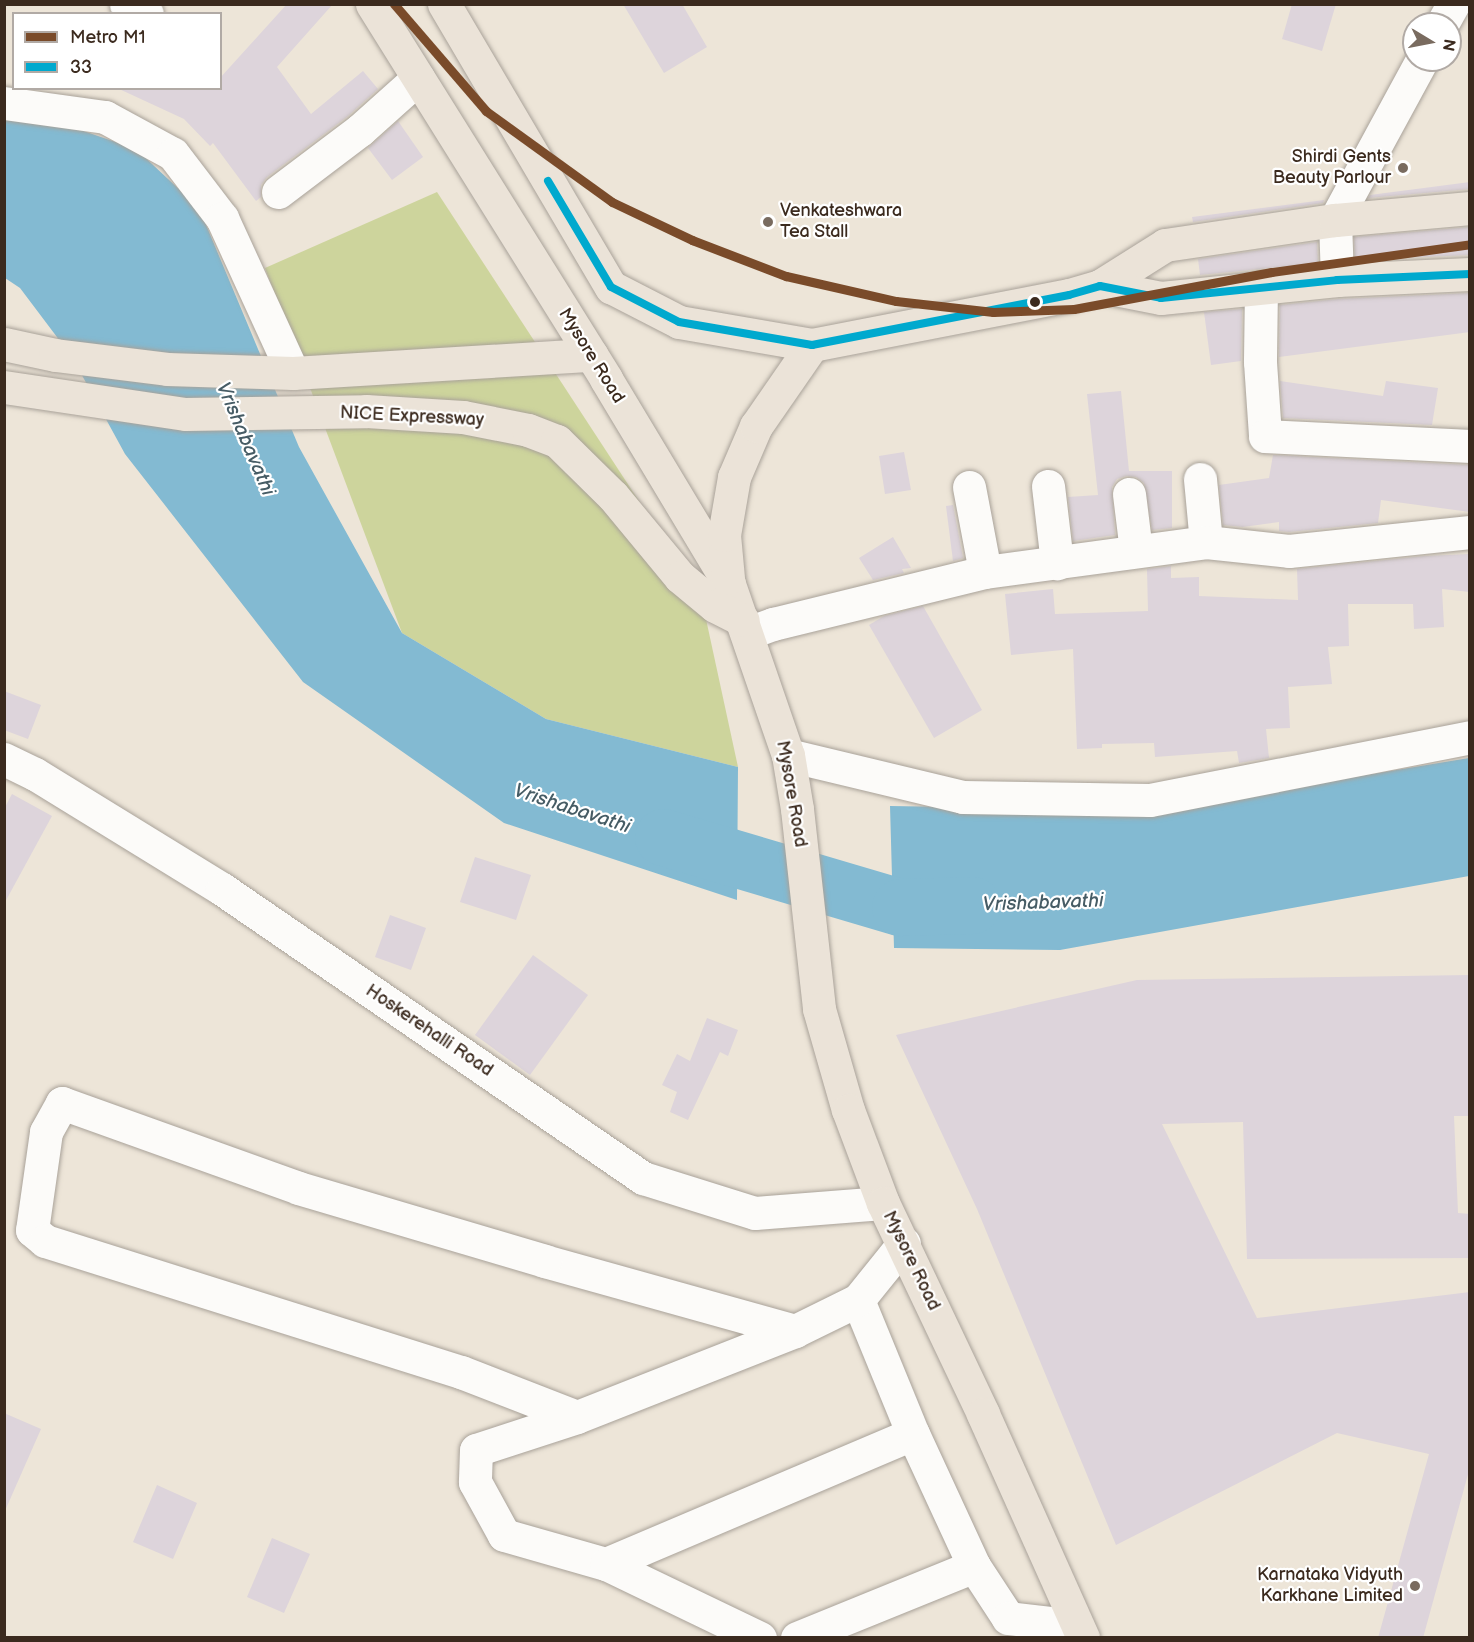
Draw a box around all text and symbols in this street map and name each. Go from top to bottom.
legend [12,12,222,90]
north arrow [1402,12,1462,72]
text: Metro M1 [70,27,145,48]
text: N [1438,37,1459,52]
text: 33 [70,57,92,78]
place label: Shirdi Gents Beauty Parlour [1272,147,1391,190]
marker: Shirdi Gents Beauty Parlour [1396,161,1410,175]
place label: Venkateshwara Tea Stall [780,201,902,244]
marker: Venkateshwara Tea Stall [761,215,775,229]
unlabelled marker [1029,296,1041,308]
street label: Mysore Road [553,305,629,407]
water label: Vrishabavathi [210,379,280,499]
street label: NICE Expressway [339,402,485,432]
street label: Mysore Road [771,739,811,849]
water label: Vrishabavathi [511,779,633,839]
water label: Vrishabavathi [982,889,1104,917]
street label: Hoskerehalli Road [361,980,497,1082]
street label: Mysore Road [878,1208,944,1314]
place label: Karnataka Vidyuth Karkhane Limited [1257,1565,1403,1608]
marker: Karnataka Vidyuth Karkhane Limited [1408,1579,1422,1593]

